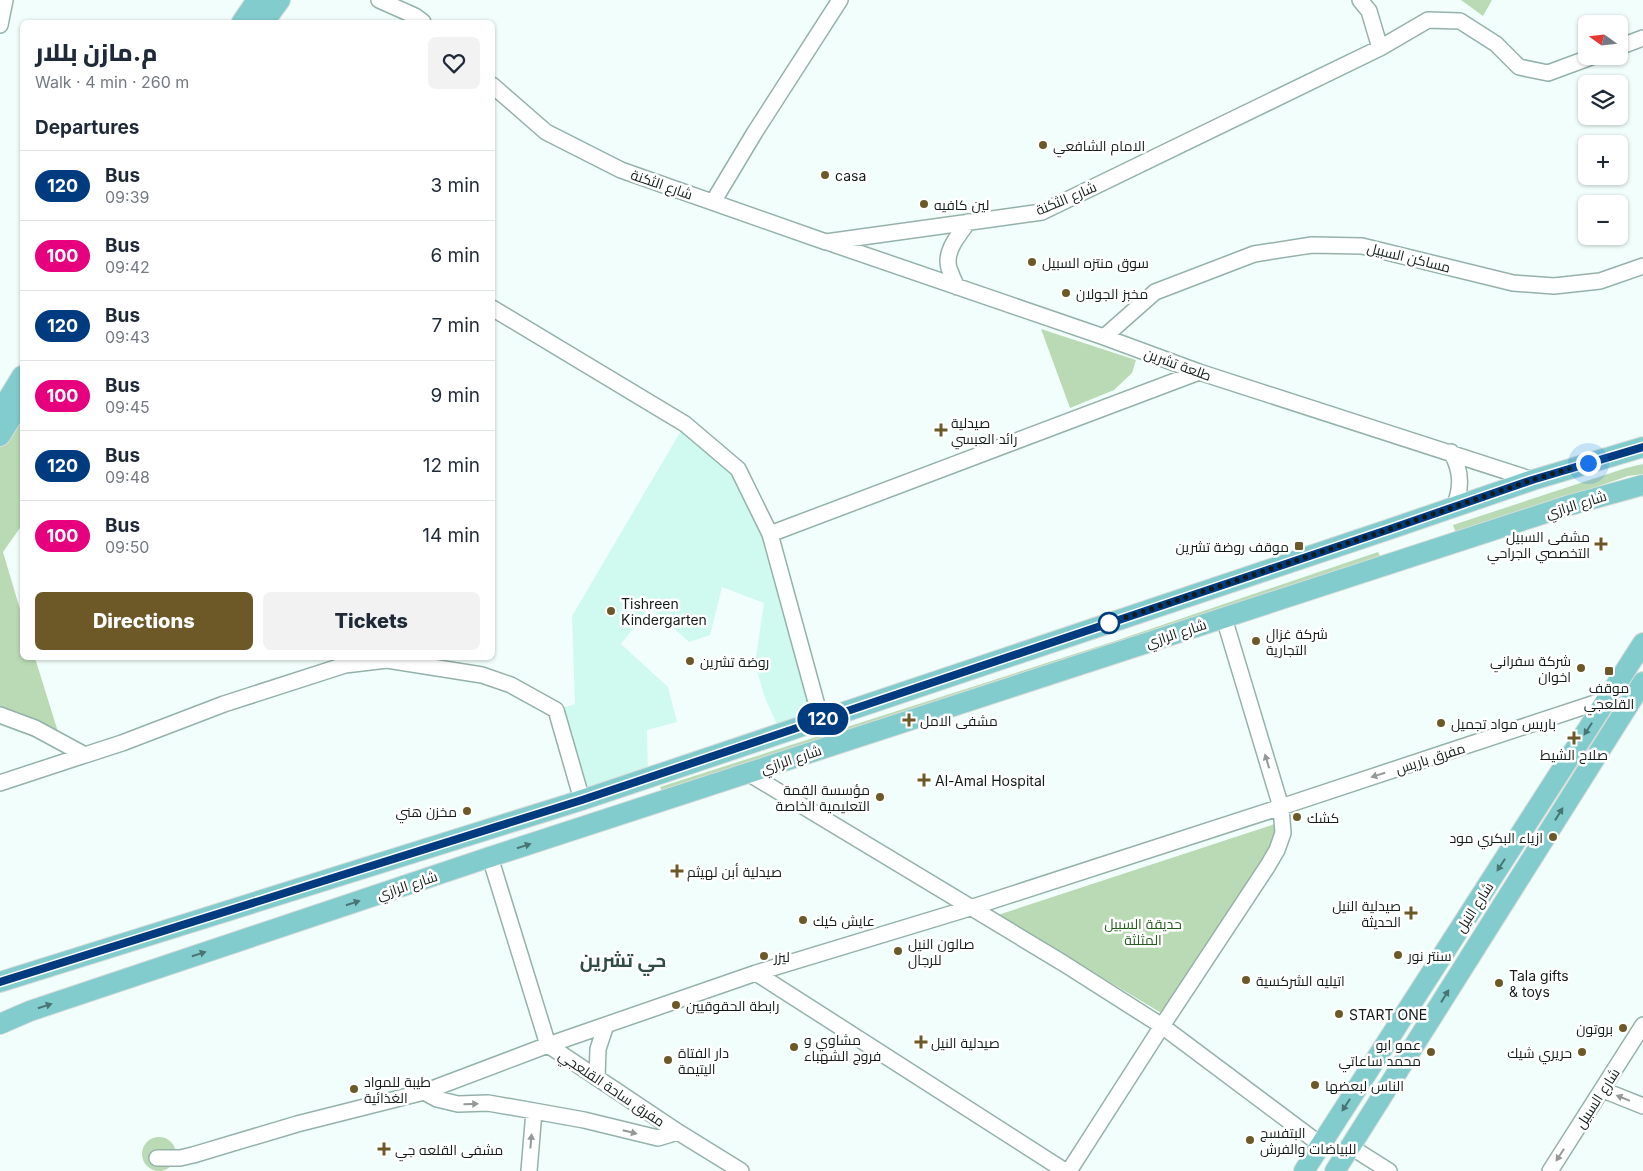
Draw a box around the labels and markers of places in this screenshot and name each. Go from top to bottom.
place label: الامام الشافعي [1053,137,1145,158]
marker: الامام الشافعي [1037,139,1049,151]
place label: casa [835,167,866,184]
marker: casa [819,169,831,181]
place label: لين كافيه [934,196,989,213]
marker: لين كافيه [918,198,930,210]
place label: سوق منتزه السبيل [1042,254,1149,272]
marker: سوق منتزه السبيل [1026,256,1038,268]
place label: مخبز الجولان [1076,285,1148,302]
marker: مخبز الجولان [1060,287,1072,299]
place label: صيدلية رائد العبسي [951,414,1017,450]
marker: صيدلية رائد العبسي [935,424,947,436]
place label: مشفى السبيل التخصصي الجراحي [1487,528,1590,565]
marker: مشفى السبيل التخصصي الجراحي [1594,537,1608,551]
place label: موقف روضة تشرين [1176,538,1289,555]
marker: موقف روضة تشرين [1293,540,1305,552]
place label: Tishreen Kindergarten [621,595,707,628]
marker: Tishreen Kindergarten [605,605,617,617]
unlabelled marker [1098,612,1120,634]
place label: شركة غزال التجارية [1266,625,1328,658]
marker: شركة غزال التجارية [1250,635,1262,647]
place label: شركة سفراني اخوان [1490,652,1571,685]
place label: روضة تشرين [700,653,769,670]
marker: روضة تشرين [684,655,696,667]
marker: شركة سفراني اخوان [1575,662,1587,674]
marker: موقف القلعجي [1603,665,1615,677]
place label: موقف القلعجي [1584,679,1634,716]
place label: مشفى الامل [920,712,998,729]
marker: مشفى الامل [902,713,916,727]
place label: باريس مواد تجميل [1451,715,1556,732]
marker: باريس مواد تجميل [1435,717,1447,729]
marker: صلاح الشيط [1568,732,1580,744]
place label: صلاح الشيط [1540,746,1608,764]
place label: Al-Amal Hospital [935,772,1045,789]
marker: Al-Amal Hospital [917,773,931,787]
place label: مؤسسة القمة التعليمية الخاصة [776,781,870,814]
marker: مؤسسة القمة التعليمية الخاصة [874,791,886,803]
place label: مخزن هني [395,803,457,824]
marker: مخزن هني [461,805,473,817]
place label: كشك [1307,809,1339,826]
marker: كشك [1291,811,1303,823]
place label: ازياء البكري مود [1450,829,1543,850]
marker: ازياء البكري مود [1547,831,1559,843]
place label: صيدلية أبن لهيثم [687,863,782,882]
marker: صيدلية أبن لهيثم [671,865,683,877]
place label: صيدلية النيل الحديثة [1332,897,1401,930]
marker: صيدلية النيل الحديثة [1405,907,1417,919]
place label: عايش كيك [813,912,875,929]
marker: عايش كيك [797,914,809,926]
place label: صالون النيل للرجال [908,935,974,969]
marker: صالون النيل للرجال [892,945,904,957]
place label: سنتر نور [1407,947,1451,964]
place label: ليزر [773,948,790,965]
marker: سنتر نور [1392,949,1404,961]
marker: ليزر [758,950,770,962]
place label: Tala gifts & toys [1509,967,1569,1000]
place label: اتيليه الشركسية [1256,972,1345,989]
marker: اتيليه الشركسية [1240,974,1252,986]
marker: Tala gifts & toys [1493,977,1505,989]
place label: رابطة الحقوقيين [686,997,779,1014]
marker: رابطة الحقوقيين [670,999,682,1011]
place label: START ONE [1349,1006,1427,1023]
marker: START ONE [1333,1008,1345,1020]
place label: بروتون [1576,1020,1613,1037]
marker: بروتون [1617,1022,1629,1034]
place label: مشاوي و فروج الشهباء [804,1031,881,1065]
place label: صيدلية النيل [931,1034,1000,1051]
marker: صيدلية النيل [915,1036,927,1048]
place label: عمو ابو محمد ساعاتي [1338,1036,1421,1073]
marker: مشاوي و فروج الشهباء [788,1041,800,1053]
place label: دار الفتاة اليتيمة [678,1044,729,1077]
place label: حريري شيك [1507,1044,1572,1065]
marker: عمو ابو محمد ساعاتي [1425,1046,1437,1058]
marker: حريري شيك [1576,1046,1588,1058]
marker: دار الفتاة اليتيمة [662,1054,674,1066]
place label: طيبة للمواد الغذائية [364,1073,431,1106]
place label: الناس لبعضها [1325,1077,1404,1094]
marker: الناس لبعضها [1309,1079,1321,1091]
marker: طيبة للمواد الغذائية [348,1083,360,1095]
place label: البتفسج للبياضات والفرش [1260,1124,1356,1157]
marker: البتفسج للبياضات والفرش [1244,1134,1256,1146]
place label: مشفى القلعه جي [395,1141,503,1162]
marker: مشفى القلعه جي [377,1142,391,1156]

